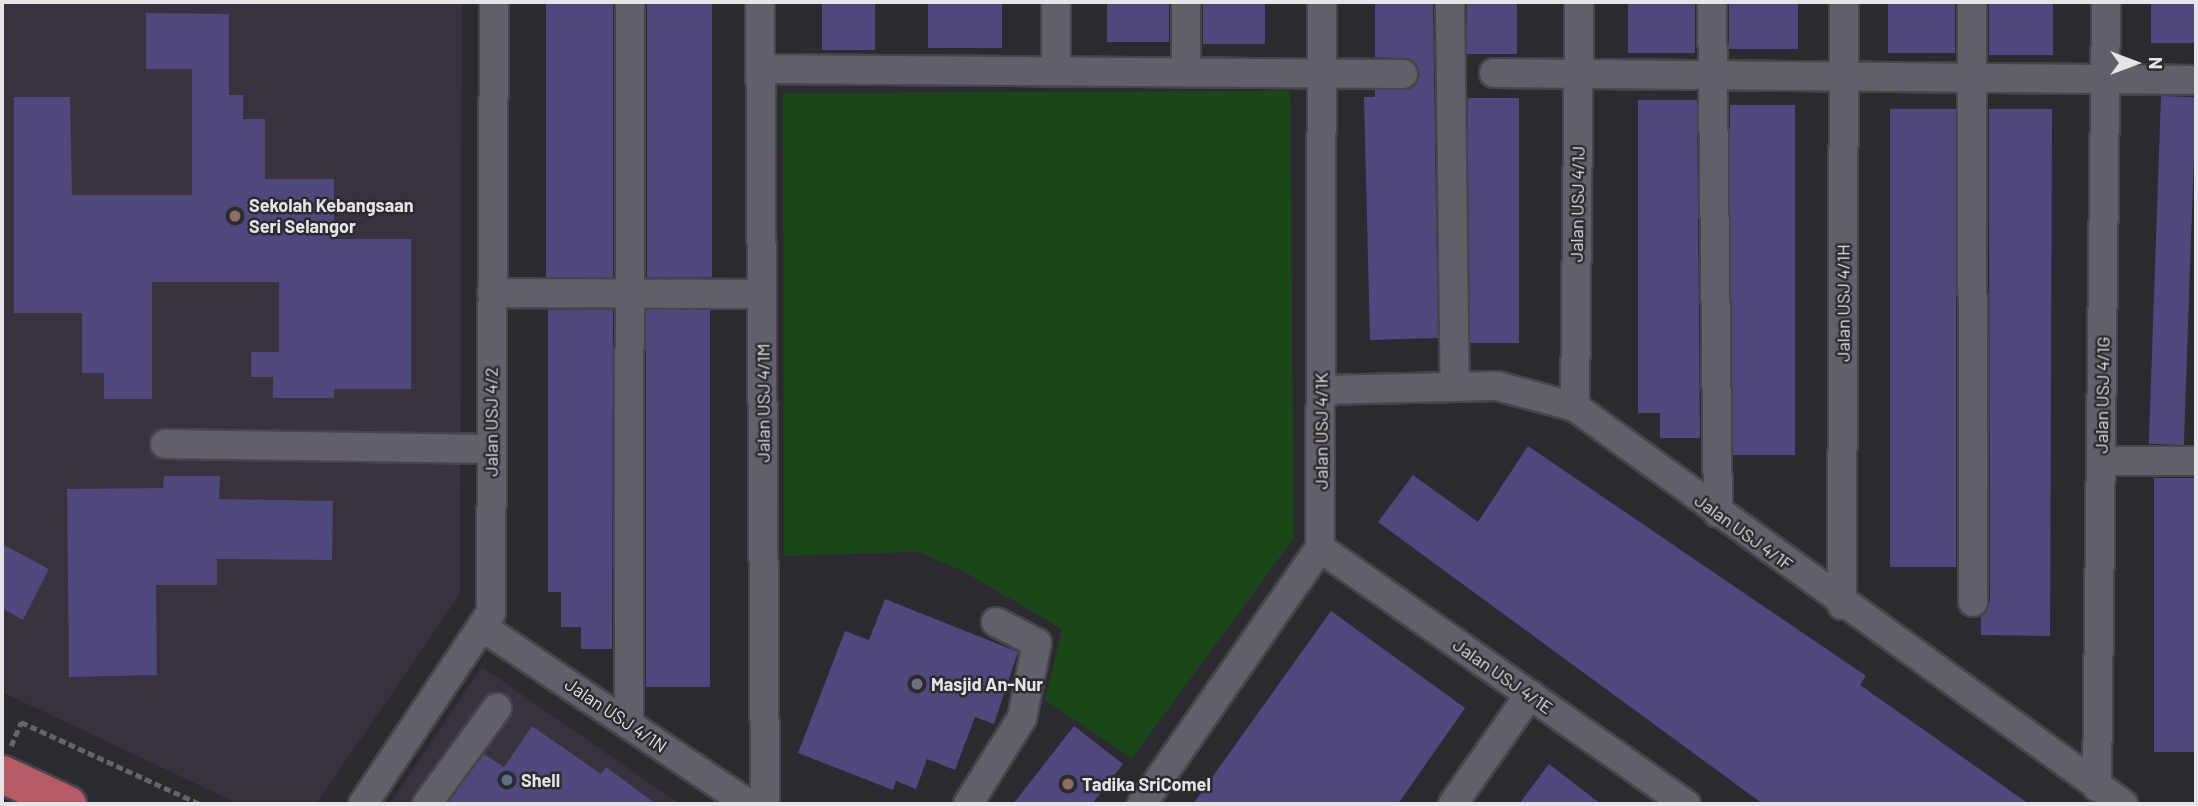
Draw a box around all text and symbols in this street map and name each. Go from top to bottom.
north arrow [2100,28,2170,98]
text: N [2145,57,2168,69]
street label: Jalan USJ 4/1J [1565,146,1589,262]
place label: Sekolah Kebangsaan Seri Selangor [249,195,414,238]
marker: Sekolah Kebangsaan Seri Selangor [227,208,243,224]
street label: Jalan USJ 4/1H [1832,244,1854,362]
street label: Jalan USJ 4/1G [2090,336,2114,454]
street label: Jalan USJ 4/1M [752,344,774,462]
street label: Jalan USJ 4/2 [480,367,502,477]
street label: Jalan USJ 4/1K [1310,373,1332,489]
street label: Jalan USJ 4/1F [1691,489,1797,575]
street label: Jalan USJ 4/1E [1449,634,1557,718]
street label: Jalan USJ 4/1N [561,673,671,757]
place label: Masjid An-Nur [931,673,1043,695]
marker: Masjid An-Nur [909,676,925,692]
place label: Shell [521,769,560,791]
marker: Shell [499,772,515,788]
place label: Tadika SriComel [1082,773,1211,795]
marker: Tadika SriComel [1060,776,1076,792]

